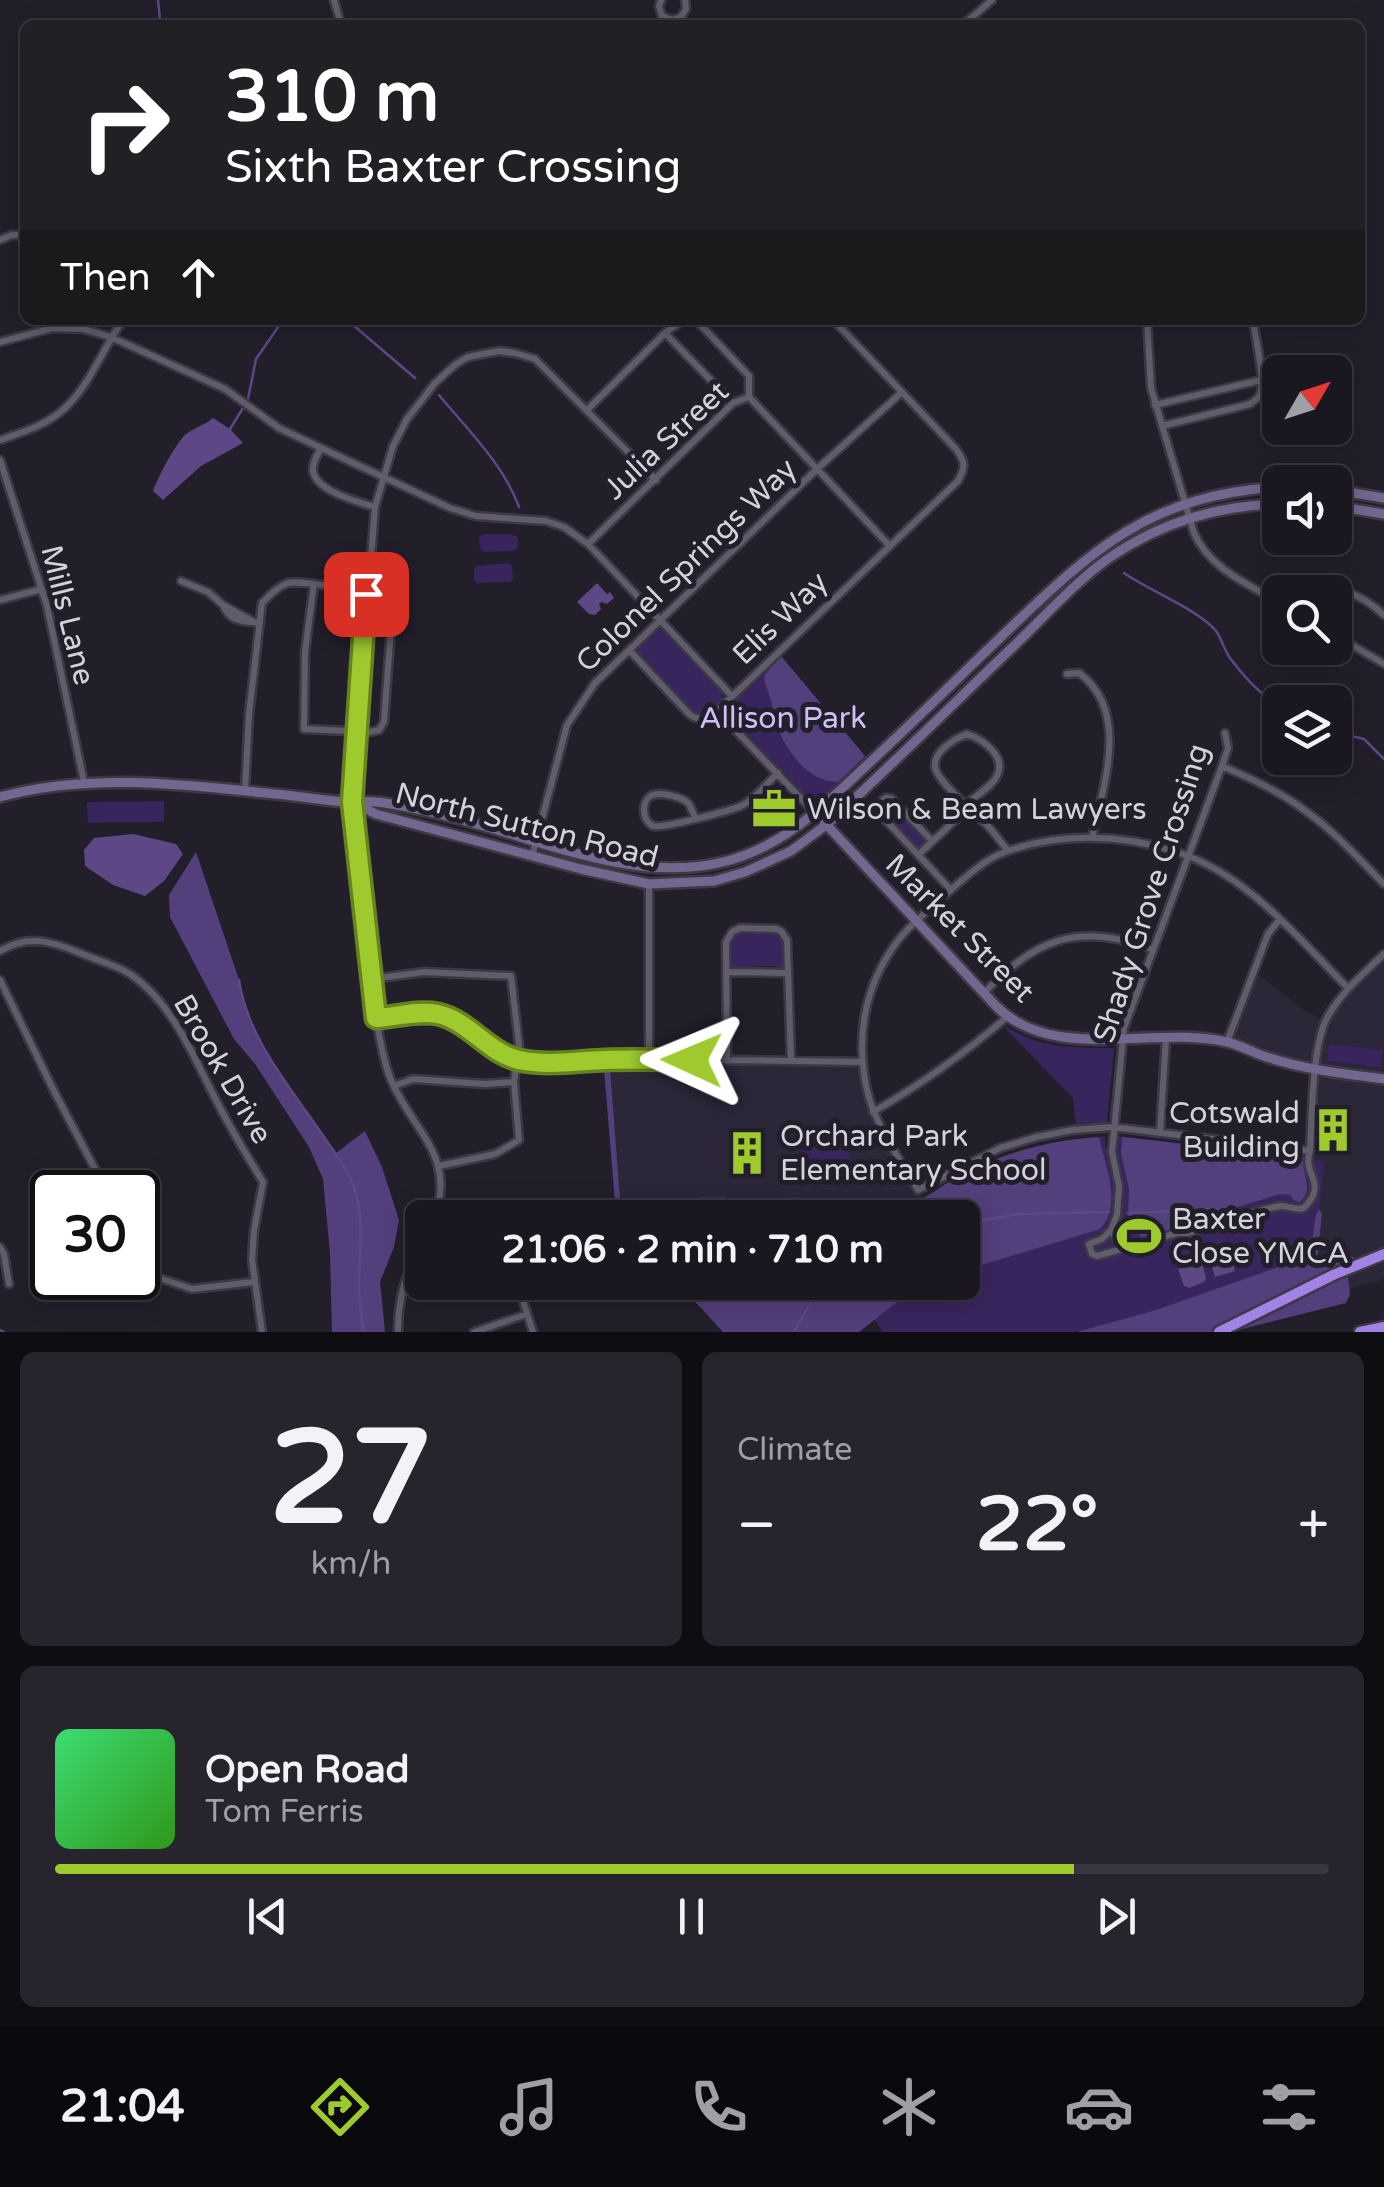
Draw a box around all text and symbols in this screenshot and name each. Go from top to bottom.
text: 310 m [225,56,439,140]
icon: right [60,60,190,190]
text: Sixth Baxter Crossing [225,141,681,195]
icon: ahead [171,250,226,305]
text: Then [60,255,151,301]
north arrow [1262,355,1352,445]
map controls [1262,355,1352,775]
street label: Julia Street [596,373,737,508]
street label: Colonel Springs Way [568,451,804,680]
button: sound [1262,465,1352,555]
street label: Mills Lane [32,541,103,689]
pin [324,552,409,637]
street label: Elis Way [725,564,836,673]
icon: arrive [339,567,394,622]
button: search [1262,575,1352,665]
button: layers [1262,685,1352,775]
park label: Allison Park [699,700,867,737]
street label: Shady Grove Crossing [1086,739,1217,1047]
street label: North Sutton Road [391,775,662,876]
office icon: Wilson & Beam Lawyers [750,785,798,833]
place label: Wilson & Beam Lawyers [807,791,1147,828]
street label: Market Street [877,846,1042,1011]
street label: Brook Drive [165,988,280,1150]
position arrow [640,1008,744,1112]
place label: Cotswald Building [1169,1095,1300,1166]
building icon: Cotswald Building [1309,1106,1357,1154]
place label: Orchard Park Elementary School [780,1118,1046,1189]
building icon: Orchard Park Elementary School [723,1129,771,1177]
speed limit sign: 30 [30,1170,160,1300]
place label: Baxter Close YMCA [1172,1201,1349,1272]
sports icon: Baxter Close YMCA [1115,1212,1163,1260]
text: 21:06 · 2 min · 710 m [501,1227,884,1273]
text: 27 [269,1402,433,1558]
text: Climate [737,1431,852,1469]
text: 22° [976,1480,1098,1570]
text: − [737,1493,776,1559]
text: + [1298,1493,1329,1559]
text: km/h [311,1545,391,1583]
text: Open Road [205,1747,410,1793]
text: Tom Ferris [205,1793,364,1831]
icon: previous [240,1889,295,1944]
icon: pause [664,1889,719,1944]
icon: next [1089,1889,1144,1944]
icon: directions [305,2072,375,2142]
icon: music [494,2072,564,2142]
icon: phone [684,2072,754,2142]
icon: climate [874,2072,944,2142]
icon: car [1064,2072,1134,2142]
icon: filters [1254,2072,1324,2142]
text: 21:04 [60,2080,185,2134]

